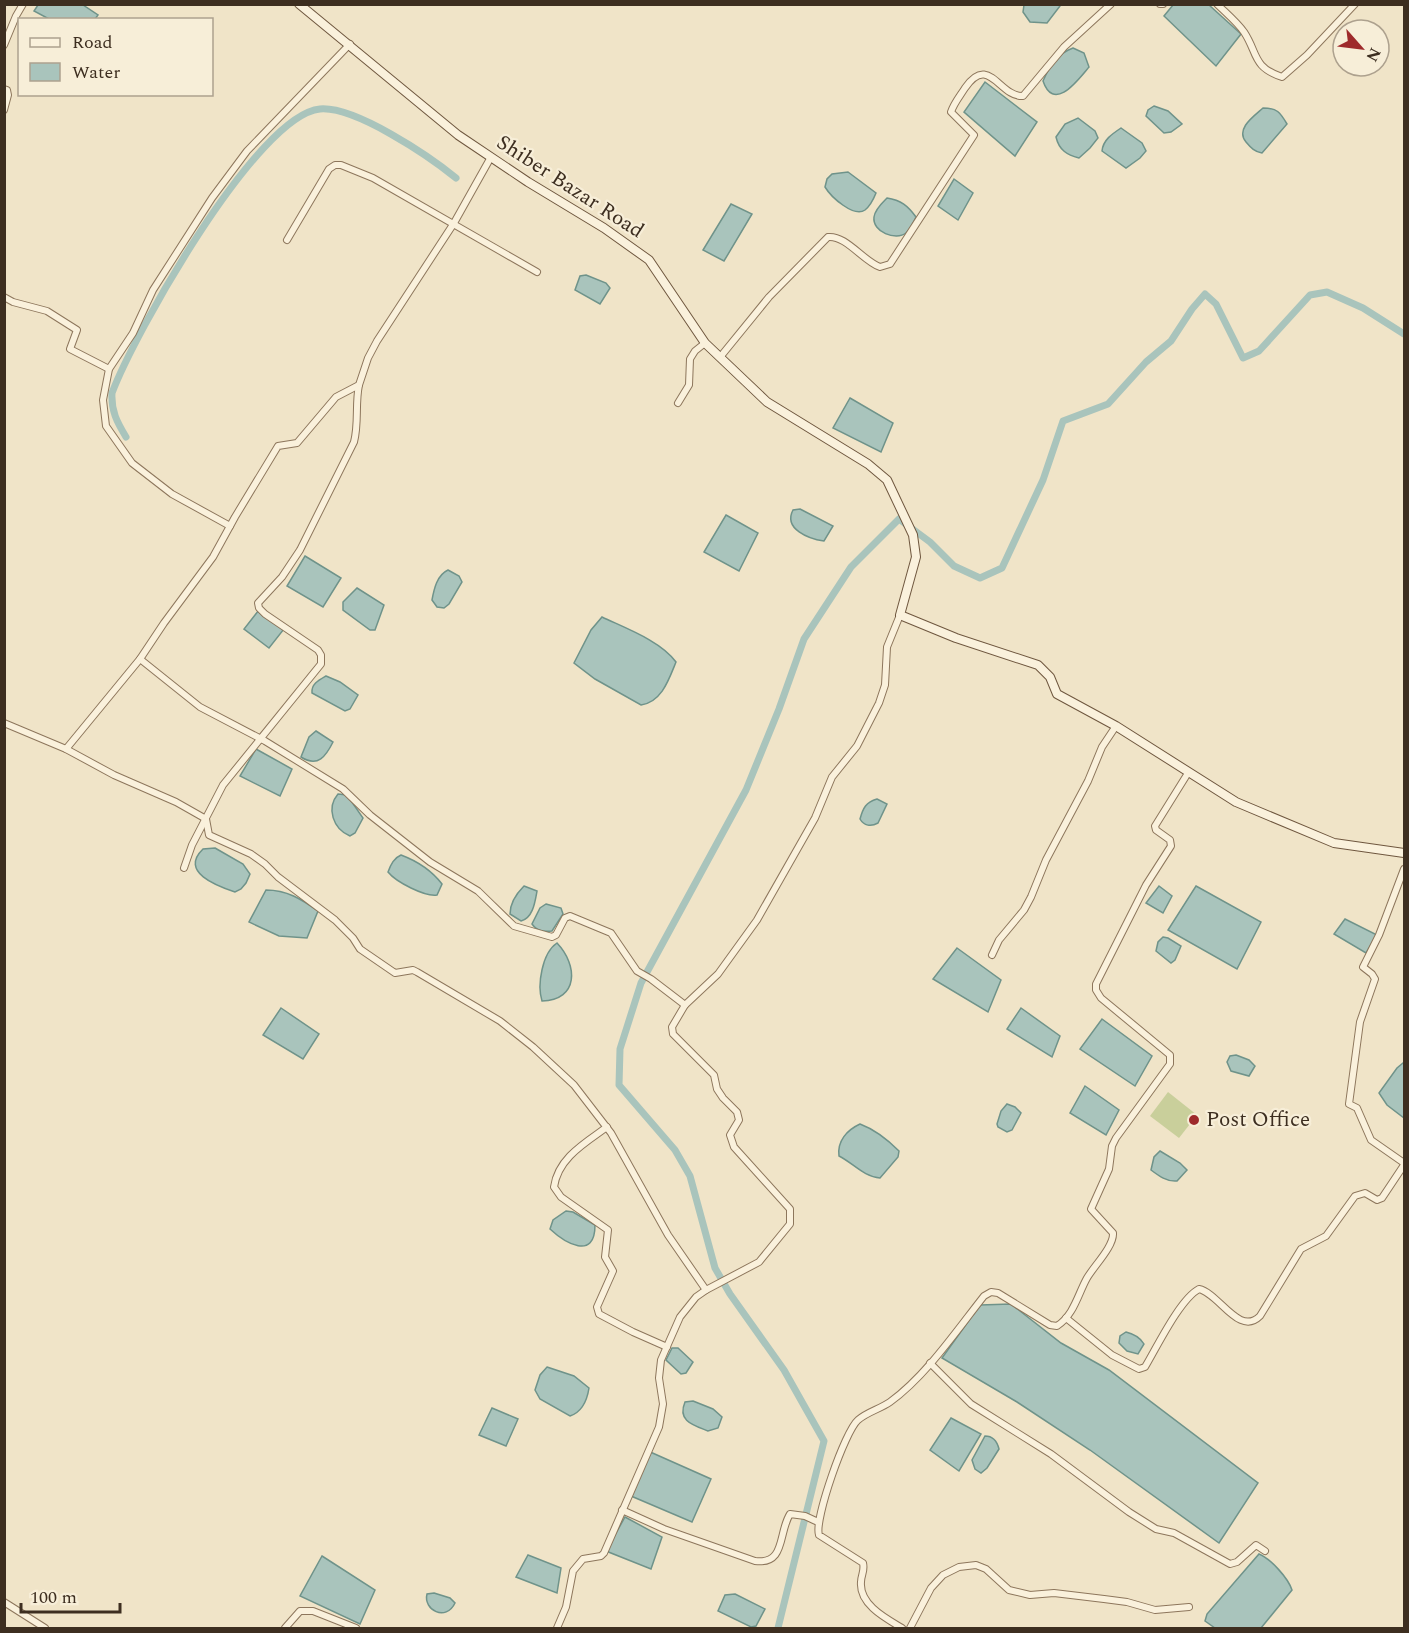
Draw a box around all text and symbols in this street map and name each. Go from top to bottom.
legend [18,18,213,96]
north arrow [1331,18,1391,78]
text: Road [72,29,113,56]
text: N [1360,43,1387,66]
text: Water [72,59,120,86]
street label: Shiber Bazar Road [490,127,650,247]
place label: Post Office [1206,1104,1310,1136]
marker: Post Office [1187,1113,1201,1127]
scale bar [21,1576,120,1614]
text: 100 m [30,1584,77,1611]

